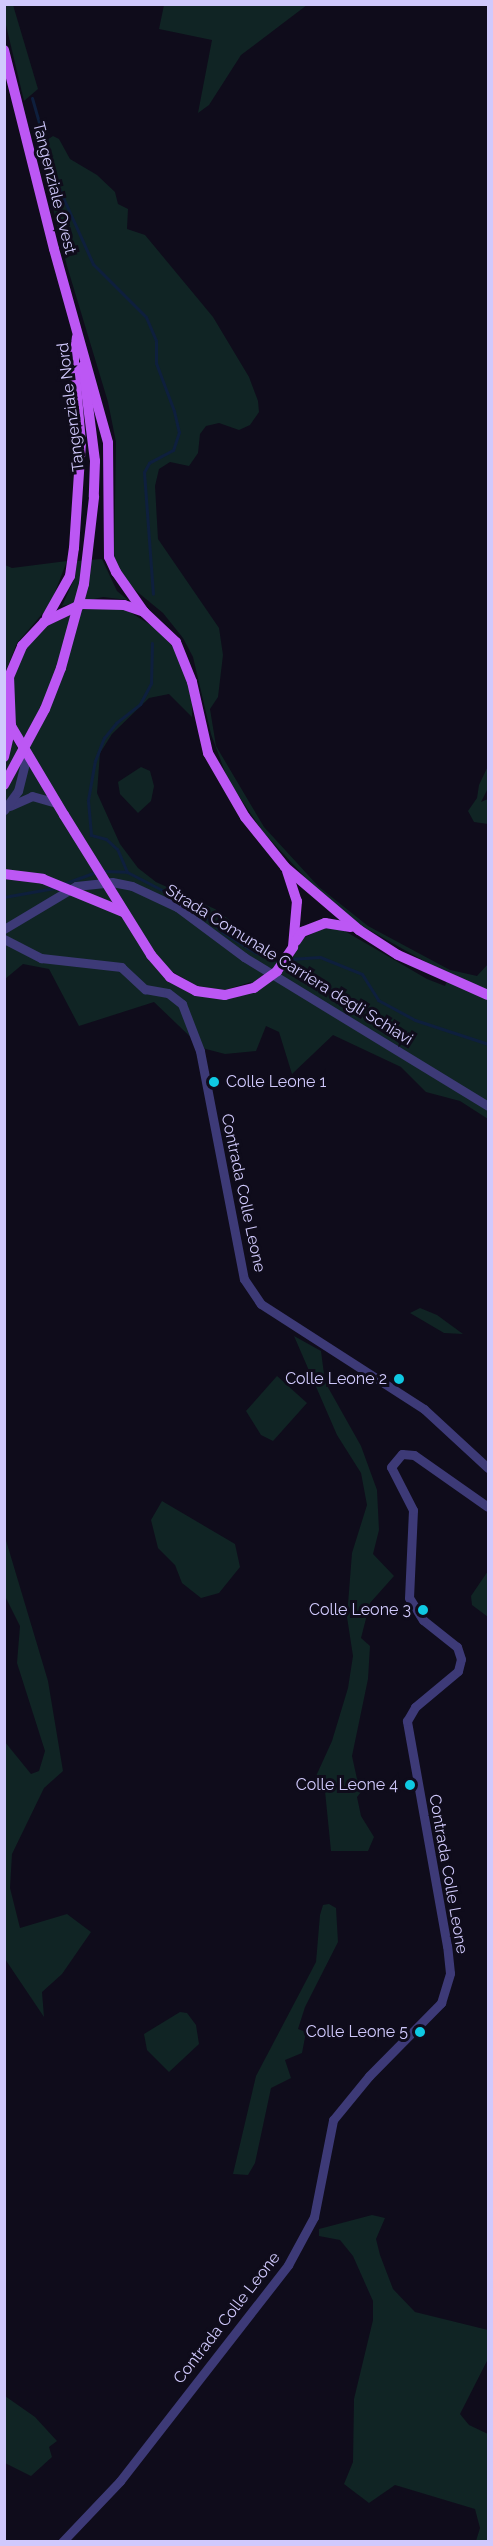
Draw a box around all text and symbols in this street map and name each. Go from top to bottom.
street label: Tangenziale Ovest [28,120,80,256]
street label: Tangenziale Nord [54,341,88,473]
street label: Strada Comunale Carriera degli Schiavi [162,881,416,1049]
place label: Colle Leone 1 [226,1072,326,1092]
marker: Colle Leone 1 [207,1075,221,1089]
street label: Contrada Colle Leone [217,1112,269,1274]
place label: Colle Leone 2 [285,1369,387,1389]
marker: Colle Leone 2 [392,1372,406,1386]
place label: Colle Leone 3 [309,1600,411,1620]
marker: Colle Leone 3 [416,1603,430,1617]
place label: Colle Leone 4 [296,1775,398,1795]
marker: Colle Leone 4 [403,1778,417,1792]
street label: Contrada Colle Leone [425,1793,471,1955]
place label: Colle Leone 5 [306,2022,408,2042]
marker: Colle Leone 5 [413,2025,427,2039]
street label: Contrada Colle Leone [170,2248,284,2388]

